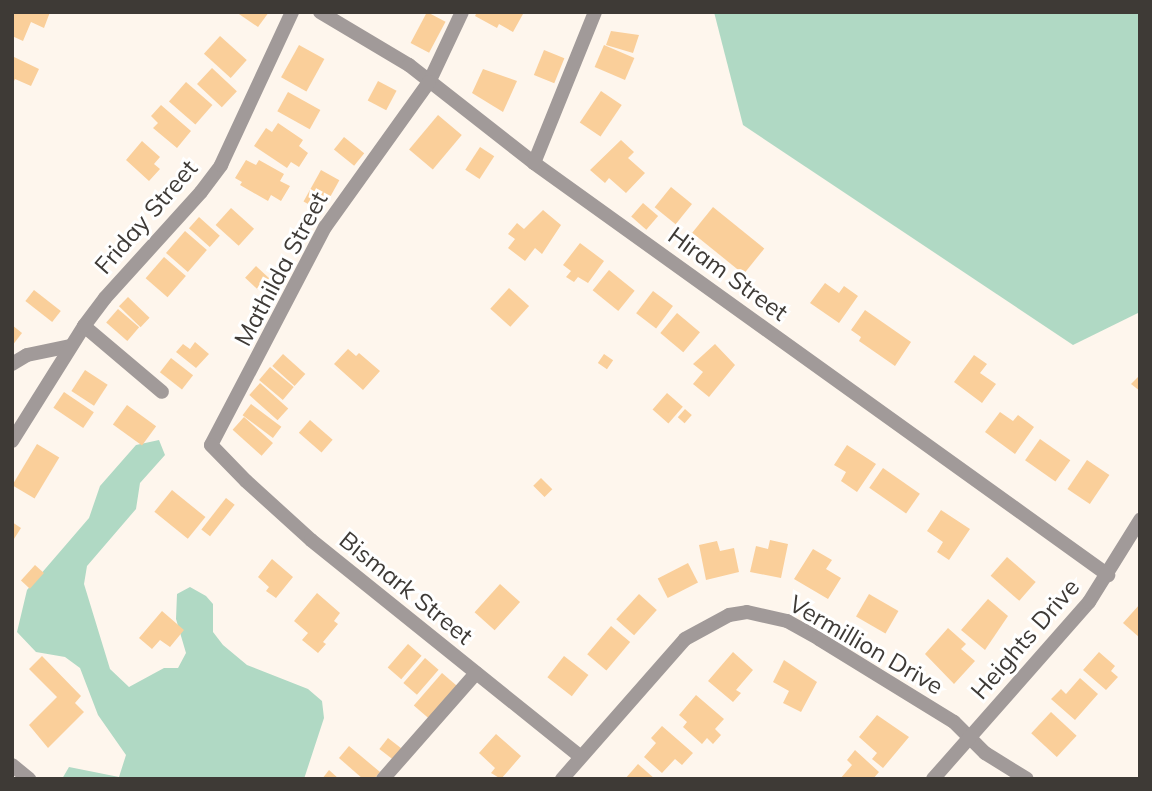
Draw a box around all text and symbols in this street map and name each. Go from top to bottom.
street label: Friday Street [89,154,203,280]
street label: Mathilda Street [228,187,334,351]
street label: Hiram Street [663,221,793,327]
street label: Bismark Street [334,525,478,651]
street label: Heights Drive [965,573,1085,705]
street label: Vermillion Drive [784,589,948,701]

